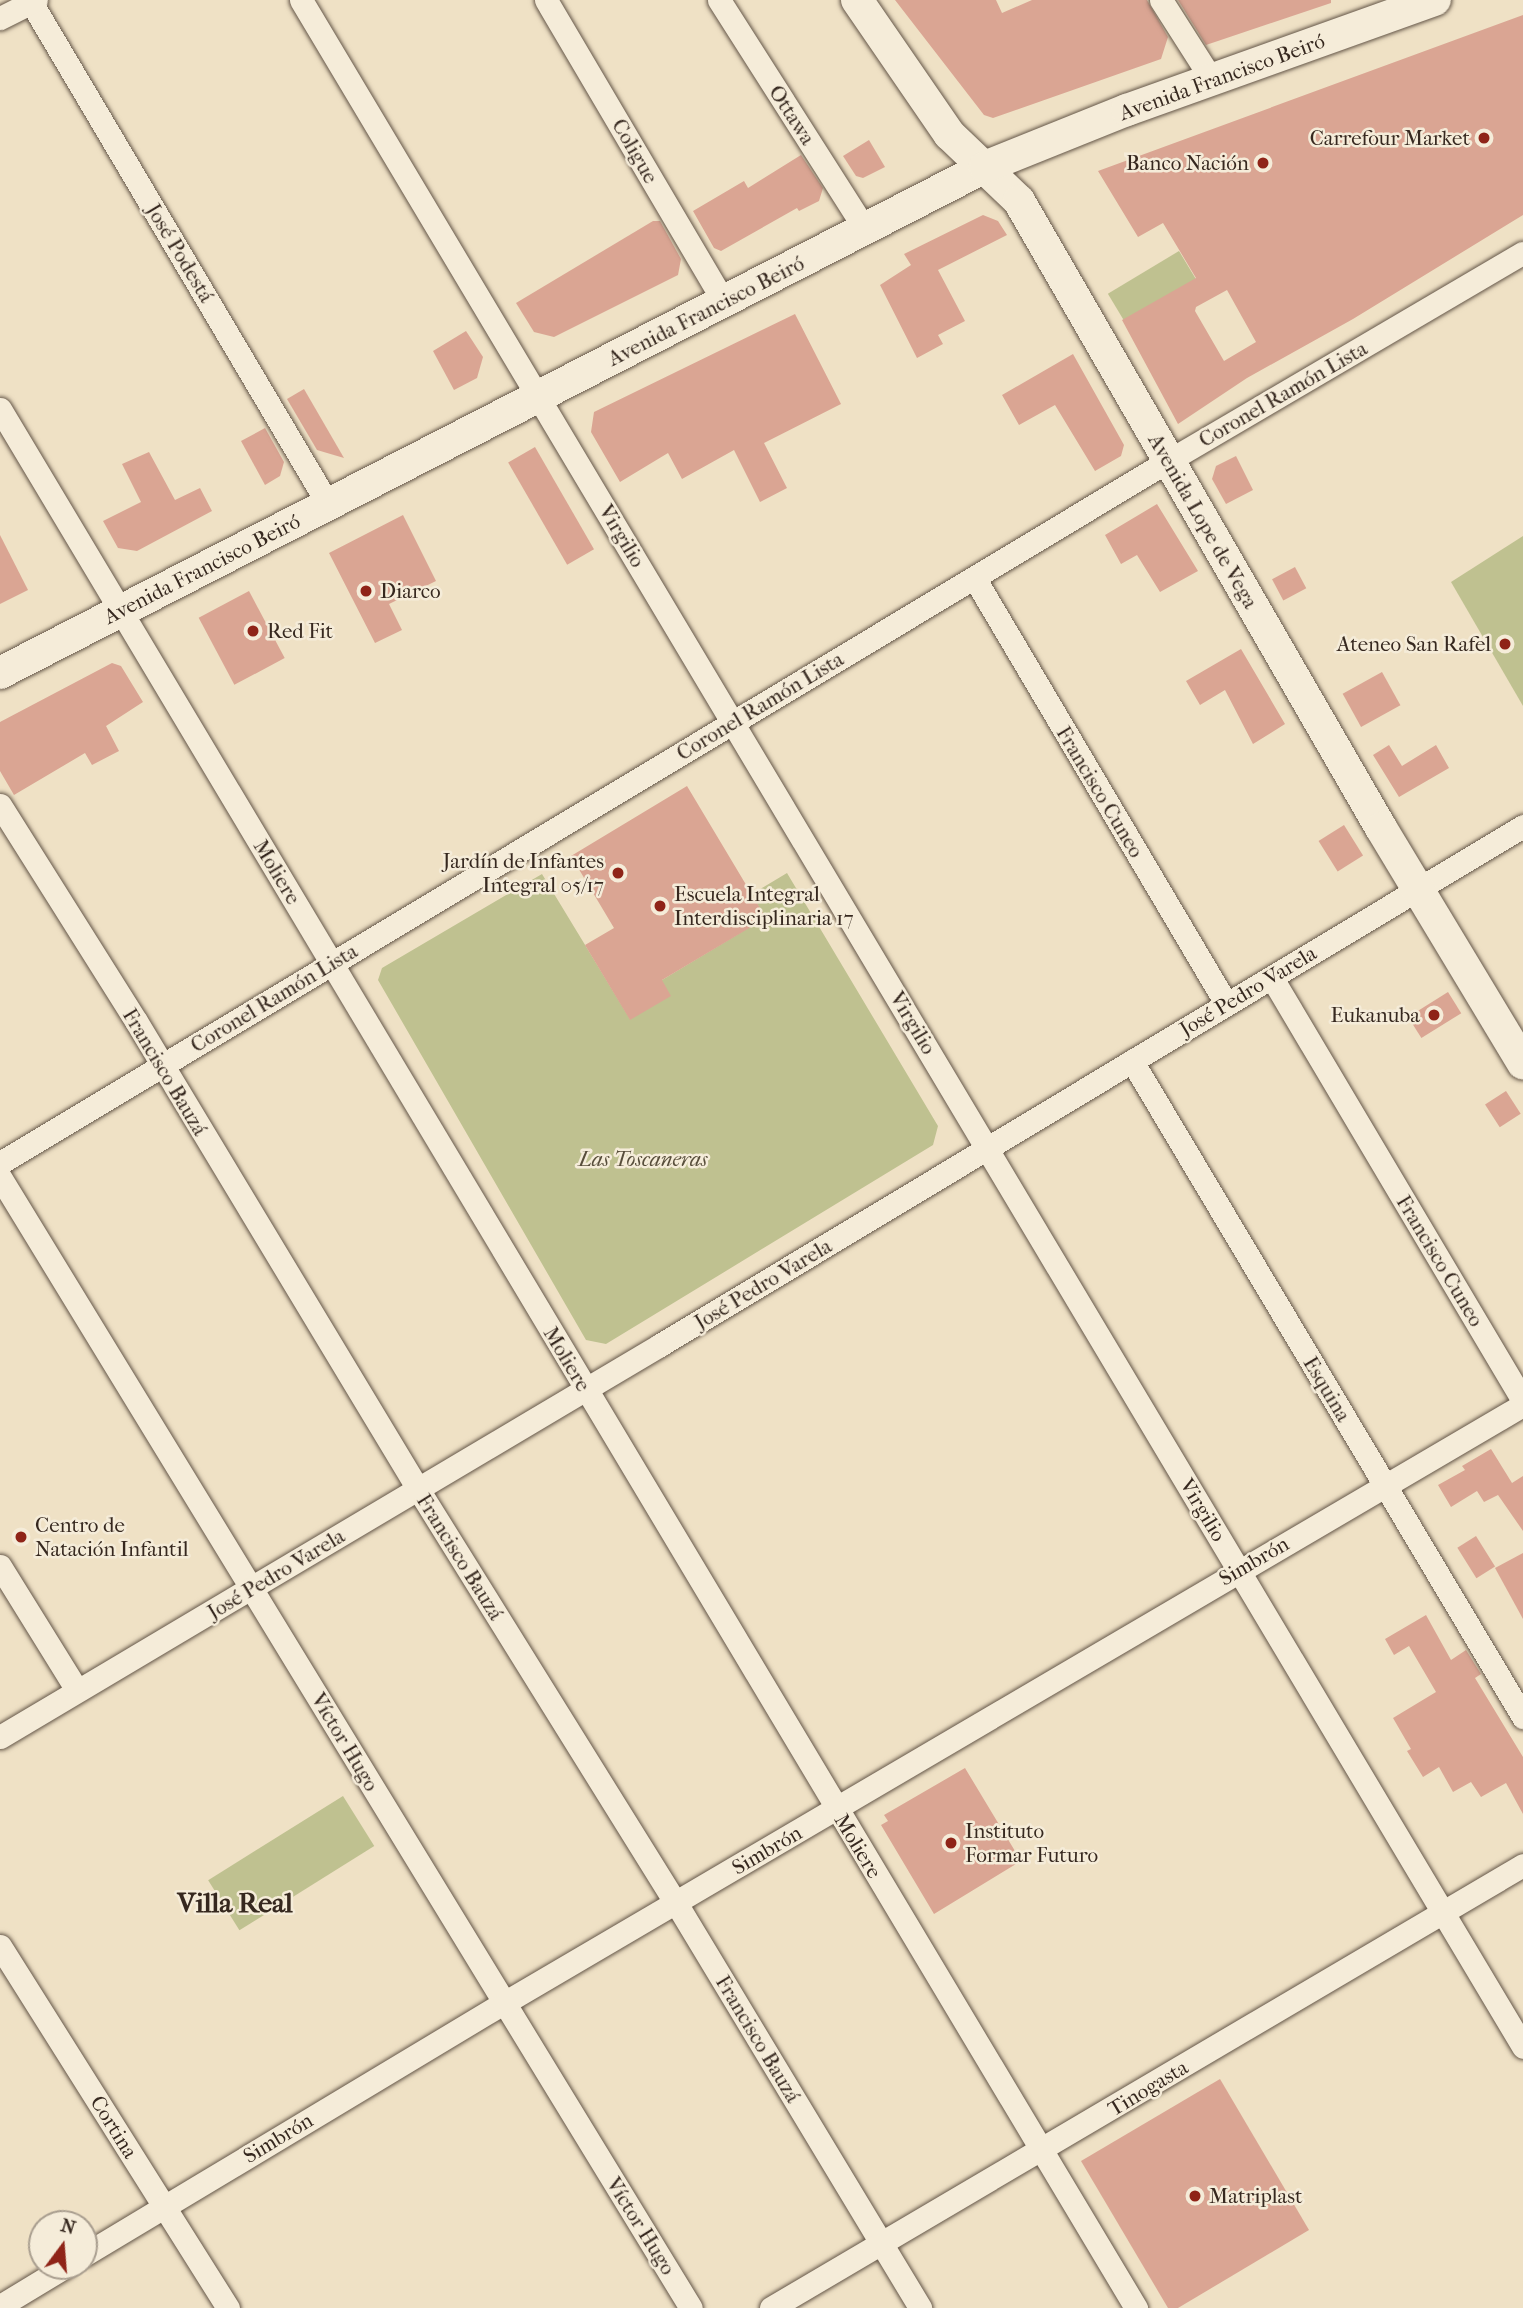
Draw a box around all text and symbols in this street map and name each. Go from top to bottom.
street label: Avenida Francisco Beiró [1116,28,1328,126]
street label: Ottawa [763,80,821,150]
street label: Coligue [607,114,663,188]
place label: Carrefour Market [1310,125,1470,151]
marker: Carrefour Market [1476,130,1492,146]
place label: Banco Nación [1126,150,1249,176]
marker: Banco Nación [1255,155,1271,171]
street label: José Podestá [141,199,219,307]
street label: Avenida Francisco Beiró [604,251,808,371]
street label: Coronel Ramón Lista [1194,336,1372,452]
street label: Avenida Lope de Vega [1143,429,1263,613]
street label: Virgilio [594,500,650,572]
street label: Avenida Francisco Beiró [100,509,304,629]
place label: Diarco [380,578,441,604]
marker: Diarco [358,583,374,599]
place label: Red Fit [267,618,333,644]
marker: Red Fit [245,623,261,639]
place label: Ateneo San Rafel [1337,631,1491,657]
marker: Ateneo San Rafel [1497,636,1513,652]
street label: Coronel Ramón Lista [672,646,848,766]
street label: Francisco Cuneo [1051,722,1149,862]
street label: Moliere [248,835,306,909]
place label: Jardín de Infantes Integral 05/17 [443,848,604,898]
marker: Jardín de Infantes Integral 05/17 [610,865,626,881]
place label: Escuela Integral Interdisciplinaria 17 [674,881,854,931]
marker: Escuela Integral Interdisciplinaria 17 [652,898,668,914]
street label: Coronel Ramón Lista [186,938,362,1058]
street label: José Pedro Varela [1175,940,1321,1042]
street label: Virgilio [885,987,941,1059]
place label: Eukanuba [1330,1002,1420,1028]
street label: Francisco Bauzá [117,1004,213,1140]
marker: Eukanuba [1426,1007,1442,1023]
park label: Las Toscaneras [579,1146,707,1172]
street label: Francisco Cuneo [1391,1191,1489,1331]
street label: José Pedro Varela [690,1233,836,1335]
street label: Moliere [538,1322,596,1396]
street label: Esquina [1298,1352,1356,1426]
street label: Virgilio [1175,1474,1231,1546]
street label: Francisco Bauzá [411,1489,509,1625]
place label: Centro de Natación Infantil [35,1512,188,1562]
street label: José Pedro Varela [203,1523,349,1625]
marker: Centro de Natación Infantil [13,1529,29,1545]
street label: Simbrón [1214,1531,1294,1591]
street label: Víctor Hugo [306,1688,384,1796]
street label: Moliere [829,1809,887,1883]
place label: Instituto Formar Futuro [965,1818,1098,1868]
street label: Simbrón [727,1820,807,1880]
marker: Instituto Formar Futuro [943,1835,959,1851]
district label: Villa Real [177,1886,293,1920]
street label: Francisco Bauzá [710,1971,806,2107]
street label: Tinogasta [1104,2054,1192,2122]
street label: Cortina [85,2091,143,2163]
street label: Simbrón [239,2107,317,2169]
street label: Víctor Hugo [601,2173,681,2279]
place label: Matriplast [1209,2183,1303,2209]
marker: Matriplast [1187,2188,1203,2204]
north arrow [28,2210,98,2280]
text: N [58,2214,78,2239]

